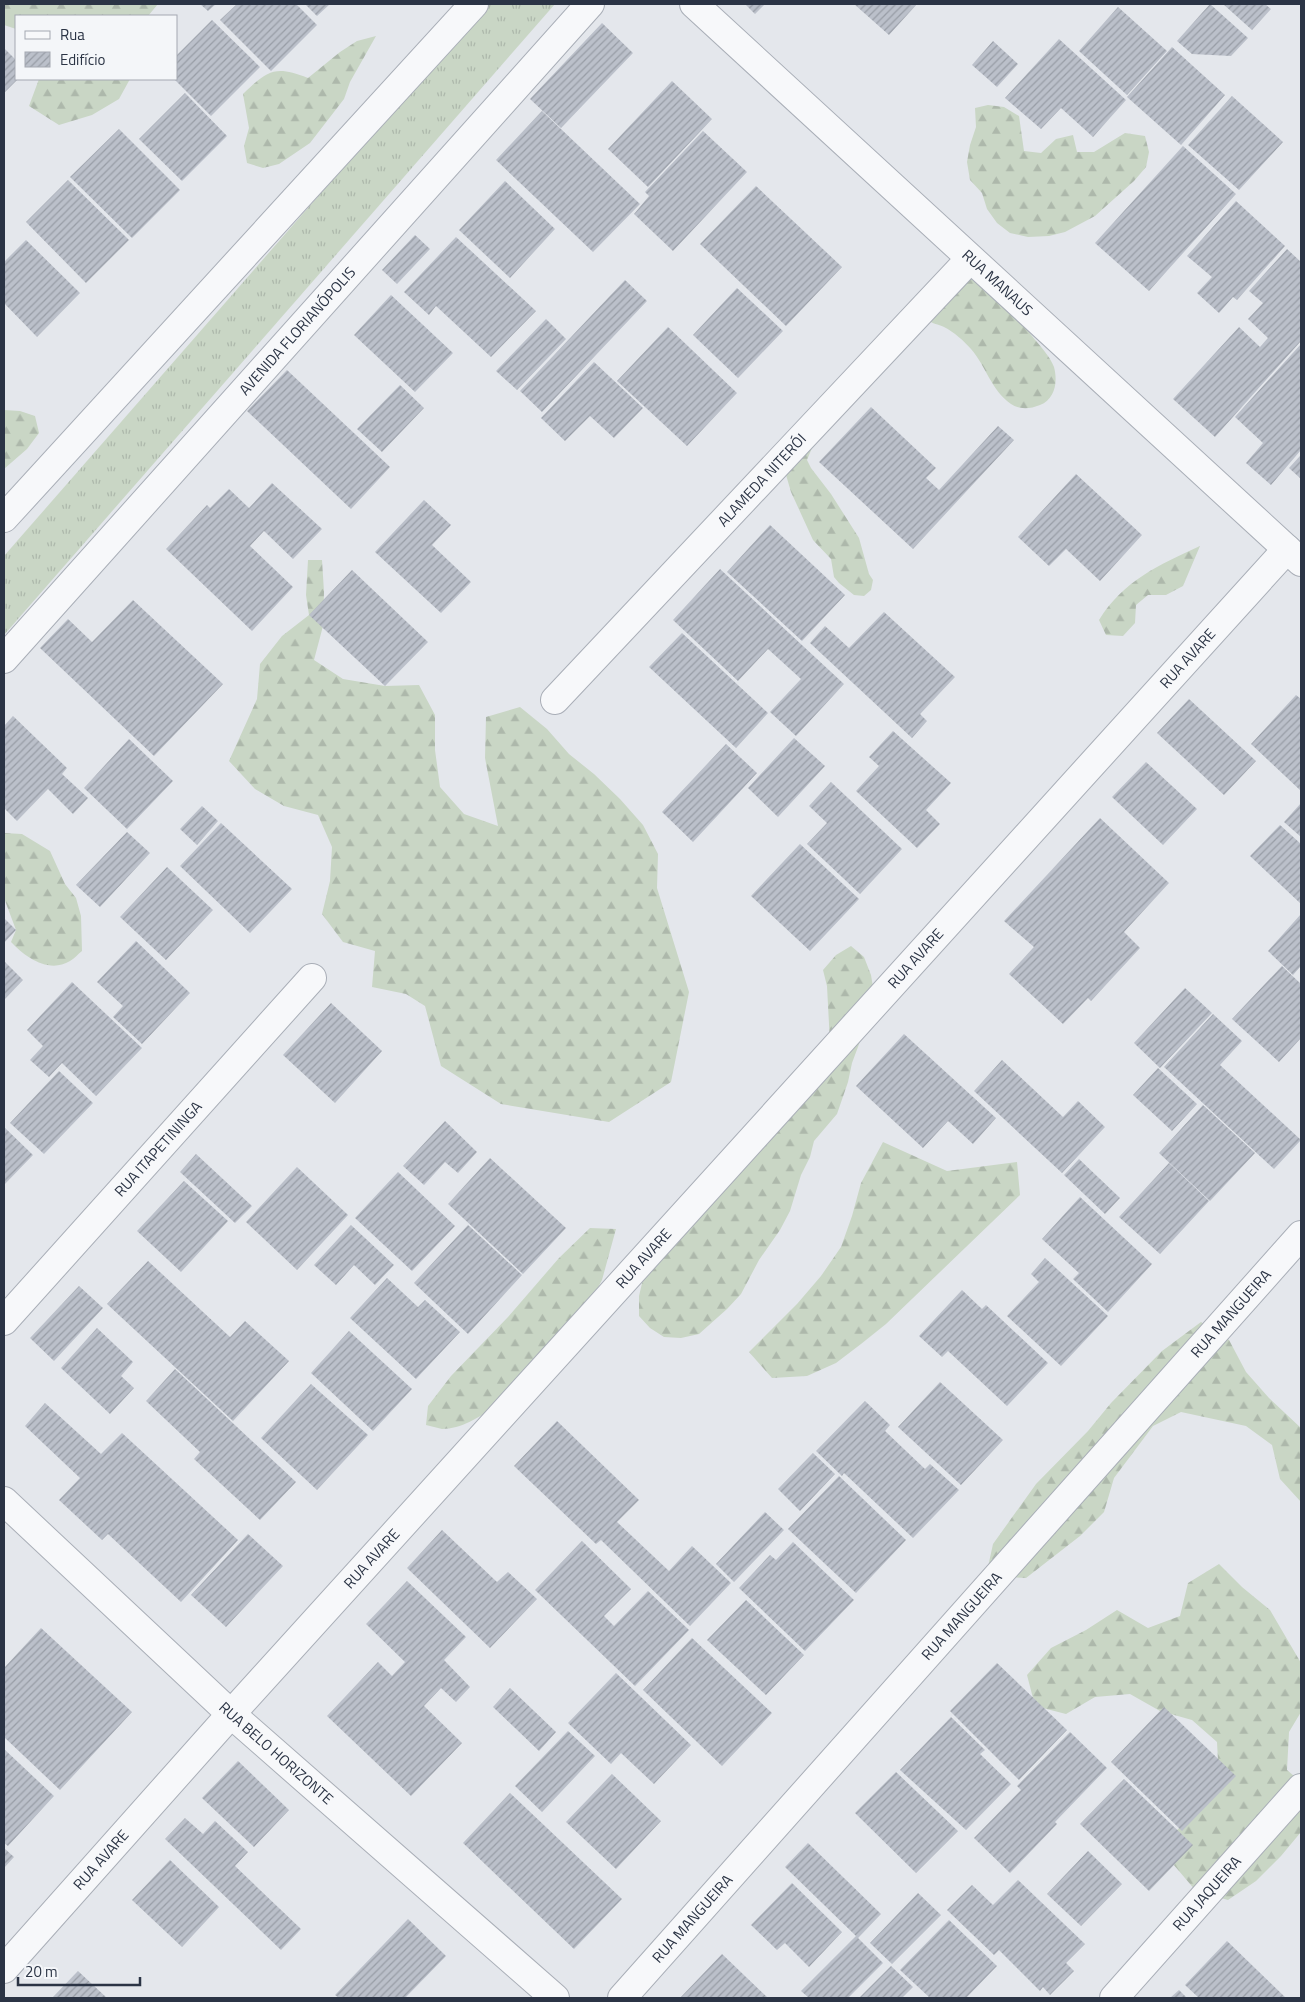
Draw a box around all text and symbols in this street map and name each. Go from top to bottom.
legend [15,15,178,80]
text: Rua [60,23,85,46]
text: Edifício [60,48,105,71]
street label: RUA MANAUS [957,244,1038,321]
street label: AVENIDA FLORIANÓPOLIS [233,261,361,400]
street label: ALAMEDA NITERÓI [712,428,811,532]
street label: RUA AVARE [1154,623,1221,693]
street label: RUA AVARE [882,923,949,994]
street label: RUA ITAPETININGA [109,1096,207,1202]
street label: RUA AVARE [610,1223,677,1294]
street label: RUA MANGUEIRA [1185,1264,1276,1363]
street label: RUA AVARE [338,1523,405,1594]
street label: RUA MANGUEIRA [916,1566,1007,1665]
street label: RUA BELO HORIZONTE [214,1696,339,1810]
street label: RUA AVARE [67,1824,134,1895]
street label: RUA JAQUEIRA [1167,1850,1247,1936]
street label: RUA MANGUEIRA [646,1869,738,1968]
scale bar [18,1954,140,1986]
text: 20 m [25,1960,58,1983]

